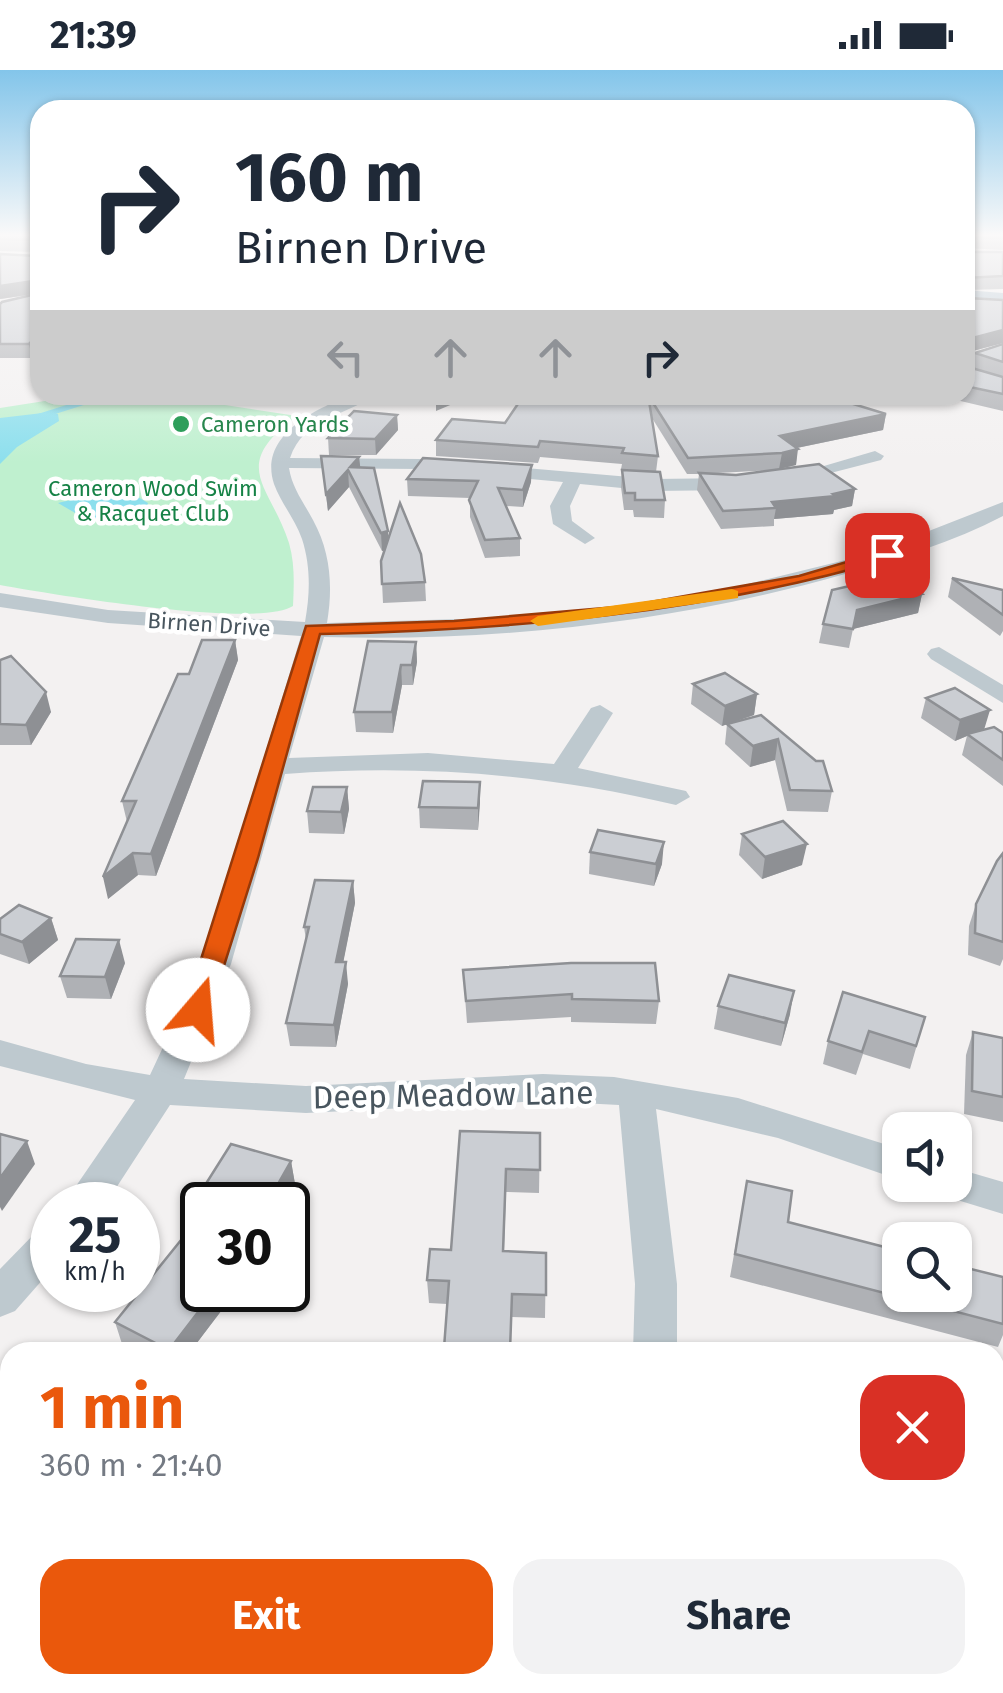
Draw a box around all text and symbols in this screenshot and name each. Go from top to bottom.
text: 21:39 [50,12,137,58]
text: 160 m [235,136,424,220]
icon: right [70,140,200,270]
text: Birnen Drive [235,221,487,275]
icon: left [318,330,373,385]
icon: ahead [423,330,478,385]
icon: ahead [528,330,583,385]
icon: right [633,330,688,385]
place label: Cameron Yards [201,411,349,438]
marker: Cameron Yards [170,413,192,435]
park label: Cameron Wood Swim & Racquet Club [48,475,258,527]
pin [845,513,930,598]
icon: arrive [860,528,915,583]
street label: Birnen Drive [147,607,271,642]
position arrow [146,958,250,1062]
street label: Deep Meadow Lane [312,1074,594,1116]
map controls [882,1112,972,1312]
button: sound [882,1112,972,1202]
speed limit sign: 30 [180,1182,310,1312]
text: 25 [69,1205,121,1265]
button: search [882,1222,972,1312]
text: km/h [64,1257,126,1287]
text: 1 min [40,1372,184,1444]
button: close [860,1375,965,1480]
text: 360 m · 21:40 [40,1446,223,1484]
button: Exit [40,1559,493,1674]
button: Share [513,1559,965,1674]

